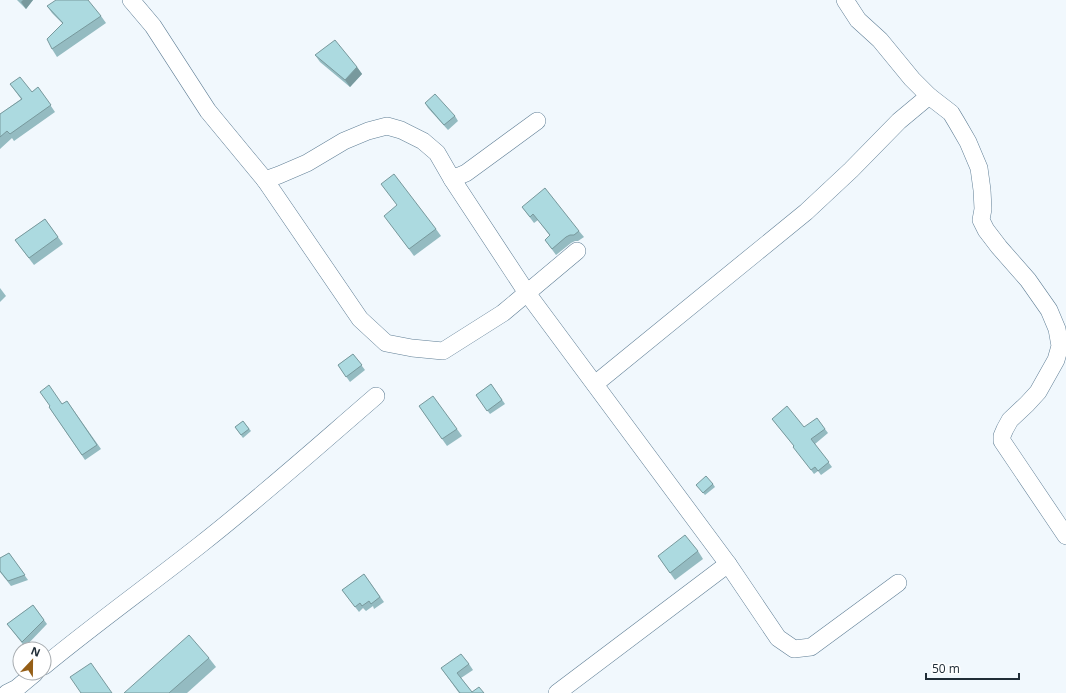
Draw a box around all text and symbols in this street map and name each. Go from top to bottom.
north arrow [12,641,52,681]
text: N [29,643,43,660]
scale bar [926,655,1019,681]
text: 50 m [932,660,960,677]

